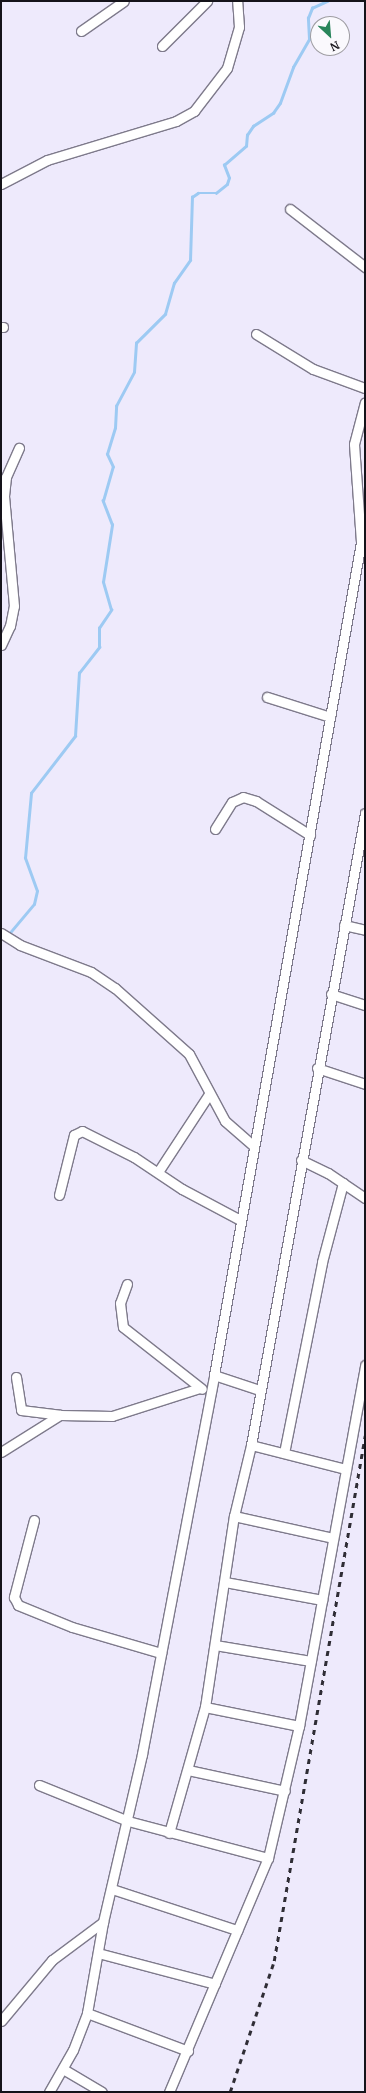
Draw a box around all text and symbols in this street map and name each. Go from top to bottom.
north arrow [310,16,350,56]
text: N [328,38,342,54]

